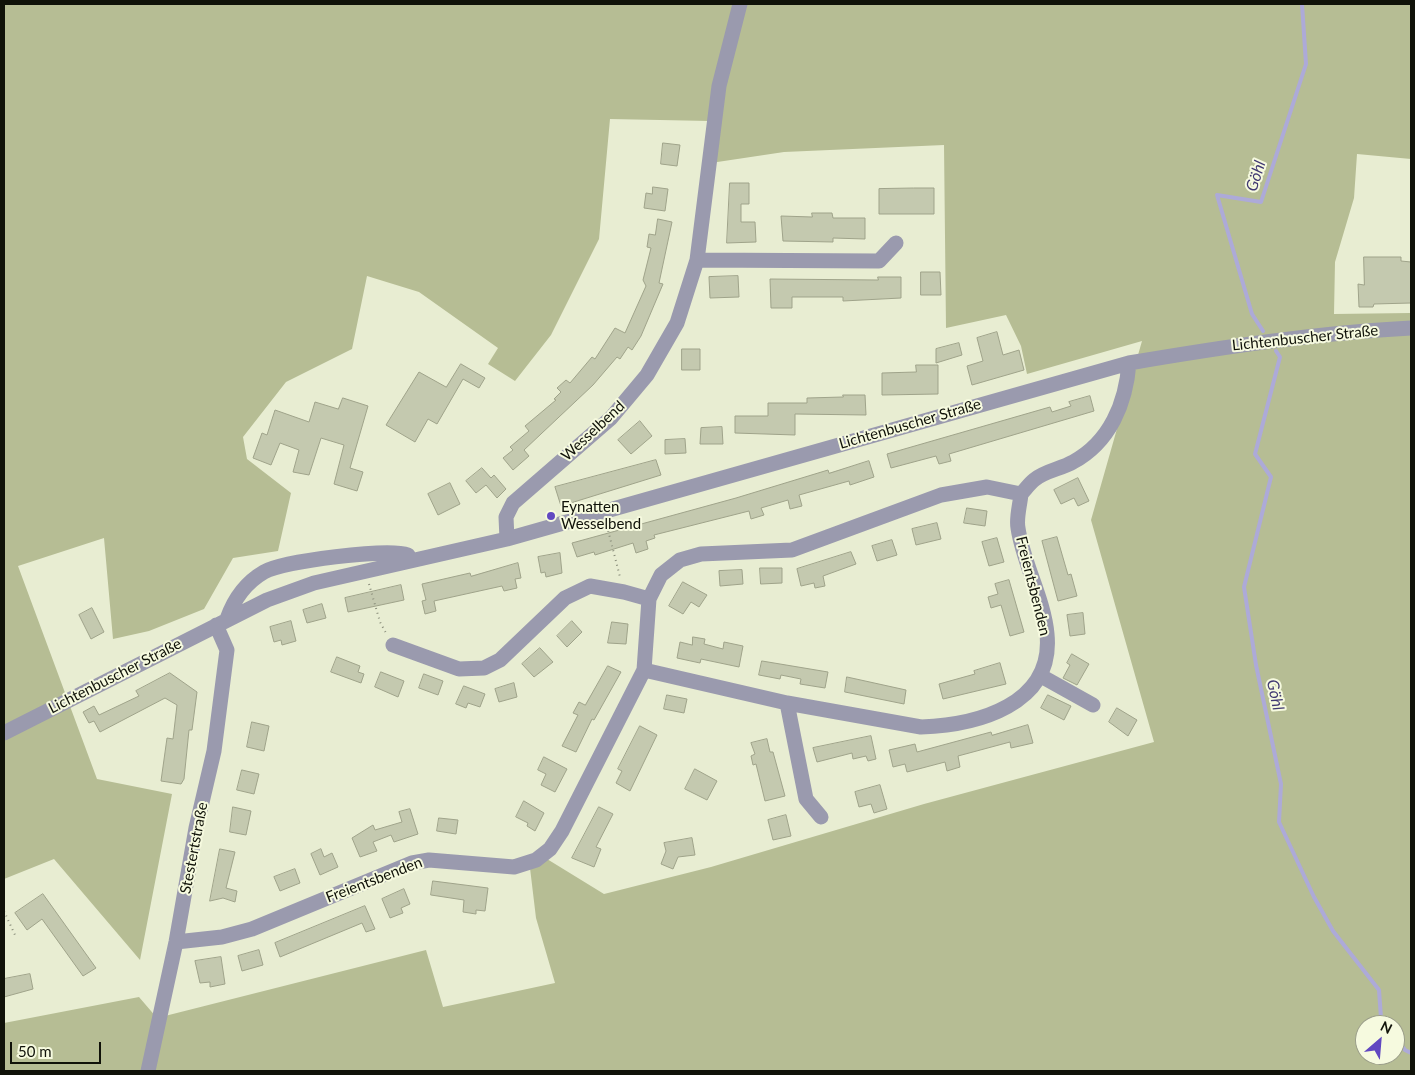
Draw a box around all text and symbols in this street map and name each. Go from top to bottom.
water label: Göhl [1242,158,1270,194]
street label: Lichtenbuscher Straße [1231,321,1379,355]
street label: Lichtenbuscher Straße [837,395,983,453]
street label: Wesselbend [558,397,628,465]
place label: Eynatten Wesselbend [561,498,641,533]
marker: Eynatten Wesselbend [545,510,557,522]
street label: Freientsbenden [1012,534,1054,638]
street label: Lichtenbuscher Straße [45,635,185,717]
water label: Göhl [1262,678,1288,712]
street label: Stestertstraße [176,801,212,895]
street label: Freientsbenden [323,853,425,907]
north arrow [1355,1015,1405,1065]
text: N [1378,1017,1395,1037]
scale bar [12,1032,104,1064]
text: 50 m [18,1042,52,1060]

